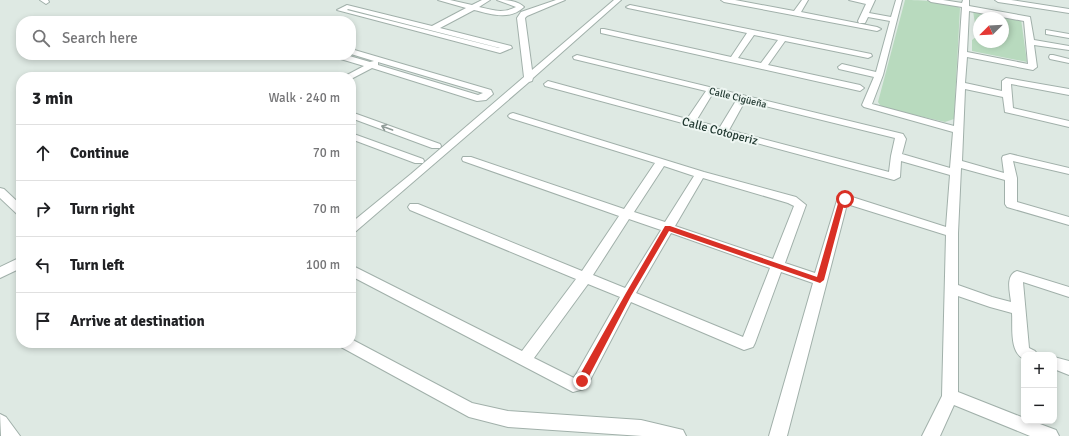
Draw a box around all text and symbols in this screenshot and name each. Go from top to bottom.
north arrow [973,12,1009,48]
search box [16,16,356,60]
icon: search [30,27,52,49]
text: Search here [62,29,138,47]
street label: Calle Cigüeña [708,85,768,111]
text: 3 min [32,88,73,109]
text: Walk · 240 m [269,90,340,106]
street label: Calle Cotoperiz [680,114,759,149]
one-way arrow [380,124,393,131]
icon: ahead [32,142,54,164]
text: Continue [70,144,129,162]
text: 70 m [313,145,340,161]
route start [836,190,854,208]
icon: right [32,198,54,220]
text: Turn right [70,200,135,218]
text: 70 m [313,201,340,217]
icon: left [32,254,54,276]
text: Turn left [70,256,124,274]
text: 100 m [306,257,340,273]
icon: arrive [32,310,54,332]
text: Arrive at destination [70,312,205,330]
map controls [1021,352,1057,424]
button: + [1021,352,1057,388]
route end [573,372,591,390]
button: − [1021,388,1057,424]

